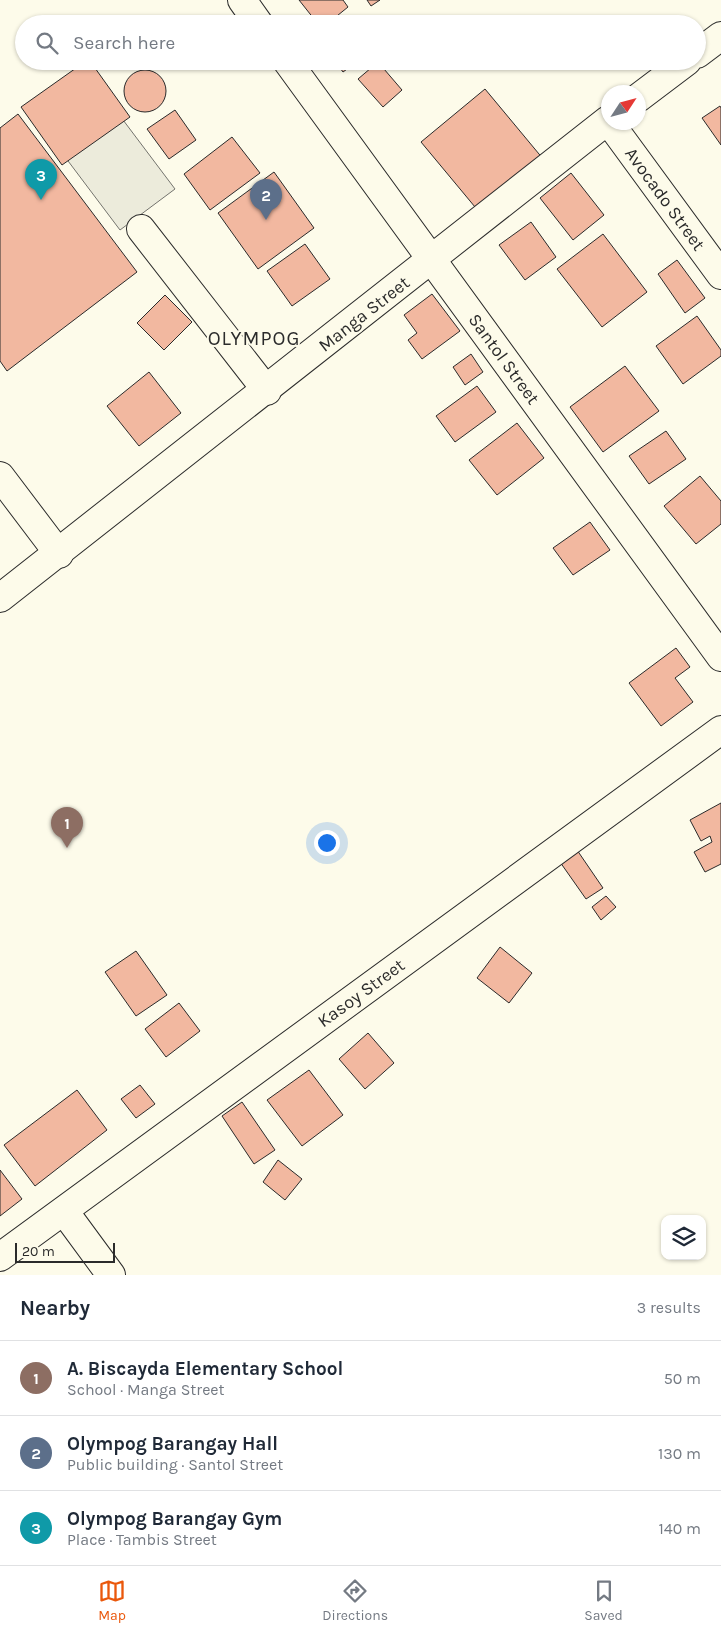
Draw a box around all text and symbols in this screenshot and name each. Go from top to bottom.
search box [15,15,706,70]
icon: search [33,29,61,57]
text: Search here [73,32,175,54]
north arrow [601,85,646,130]
street label: Avocado Street [620,143,710,255]
pin: 3 [25,159,57,200]
pin: 2 [250,179,282,220]
street label: Manga Street [314,271,414,356]
street label: Santol Street [464,309,544,409]
district label: OLYMPOG [208,327,300,350]
pin: 1 [51,807,83,848]
your location [314,830,340,856]
street label: Kasoy Street [313,954,409,1032]
map controls [661,1215,706,1260]
button: layers [661,1215,706,1260]
scale bar [15,1240,115,1263]
text: 20 m [22,1243,55,1260]
text: Nearby [20,1296,90,1320]
text: 3 results [637,1298,701,1317]
text: A. Biscayda Elementary School [67,1358,343,1380]
text: 1 [33,1369,39,1388]
text: 50 m [664,1369,701,1388]
text: School · Manga Street [67,1380,225,1399]
text: Olympog Barangay Hall [67,1433,278,1455]
text: 2 [31,1444,41,1463]
text: 130 m [658,1444,701,1463]
text: Public building · Santol Street [67,1455,283,1474]
text: Olympog Barangay Gym [67,1508,282,1530]
text: 3 [31,1519,41,1538]
text: 140 m [659,1519,701,1538]
text: Place · Tambis Street [67,1530,217,1549]
tab: Map [98,1577,126,1624]
tab: Directions [322,1577,388,1624]
tab: Saved [584,1577,623,1624]

